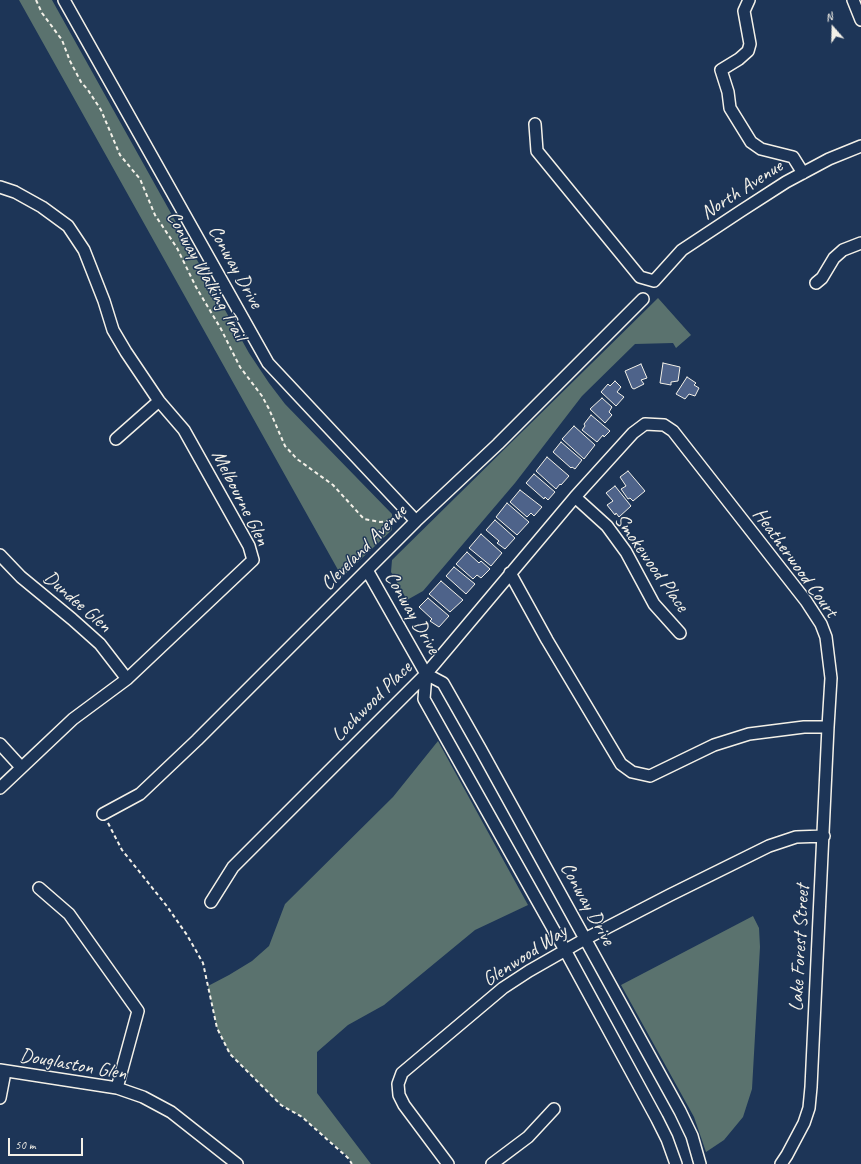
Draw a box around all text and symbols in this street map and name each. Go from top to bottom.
north arrow [813,8,853,48]
text: N [823,9,834,24]
street label: North Avenue [697,155,787,225]
street label: Conway Walking Trail [160,207,252,345]
street label: Conway Drive [202,221,268,313]
street label: Melbourne Glen [206,446,274,550]
street label: Cleveland Avenue [316,500,412,596]
street label: Heatherwood Court [747,503,843,623]
street label: Smokewood Place [608,509,694,617]
street label: Dundee Glen [38,566,116,638]
street label: Conway Drive [379,567,445,659]
street label: Lochwood Place [327,657,417,747]
street label: Conway Drive [554,858,620,950]
street label: Lake Forest Street [785,884,815,1012]
street label: Glenwood Way [478,920,572,992]
street label: Douglaston Glen [18,1044,128,1086]
scale bar [10,1130,85,1156]
text: 50 m [15,1137,35,1153]

